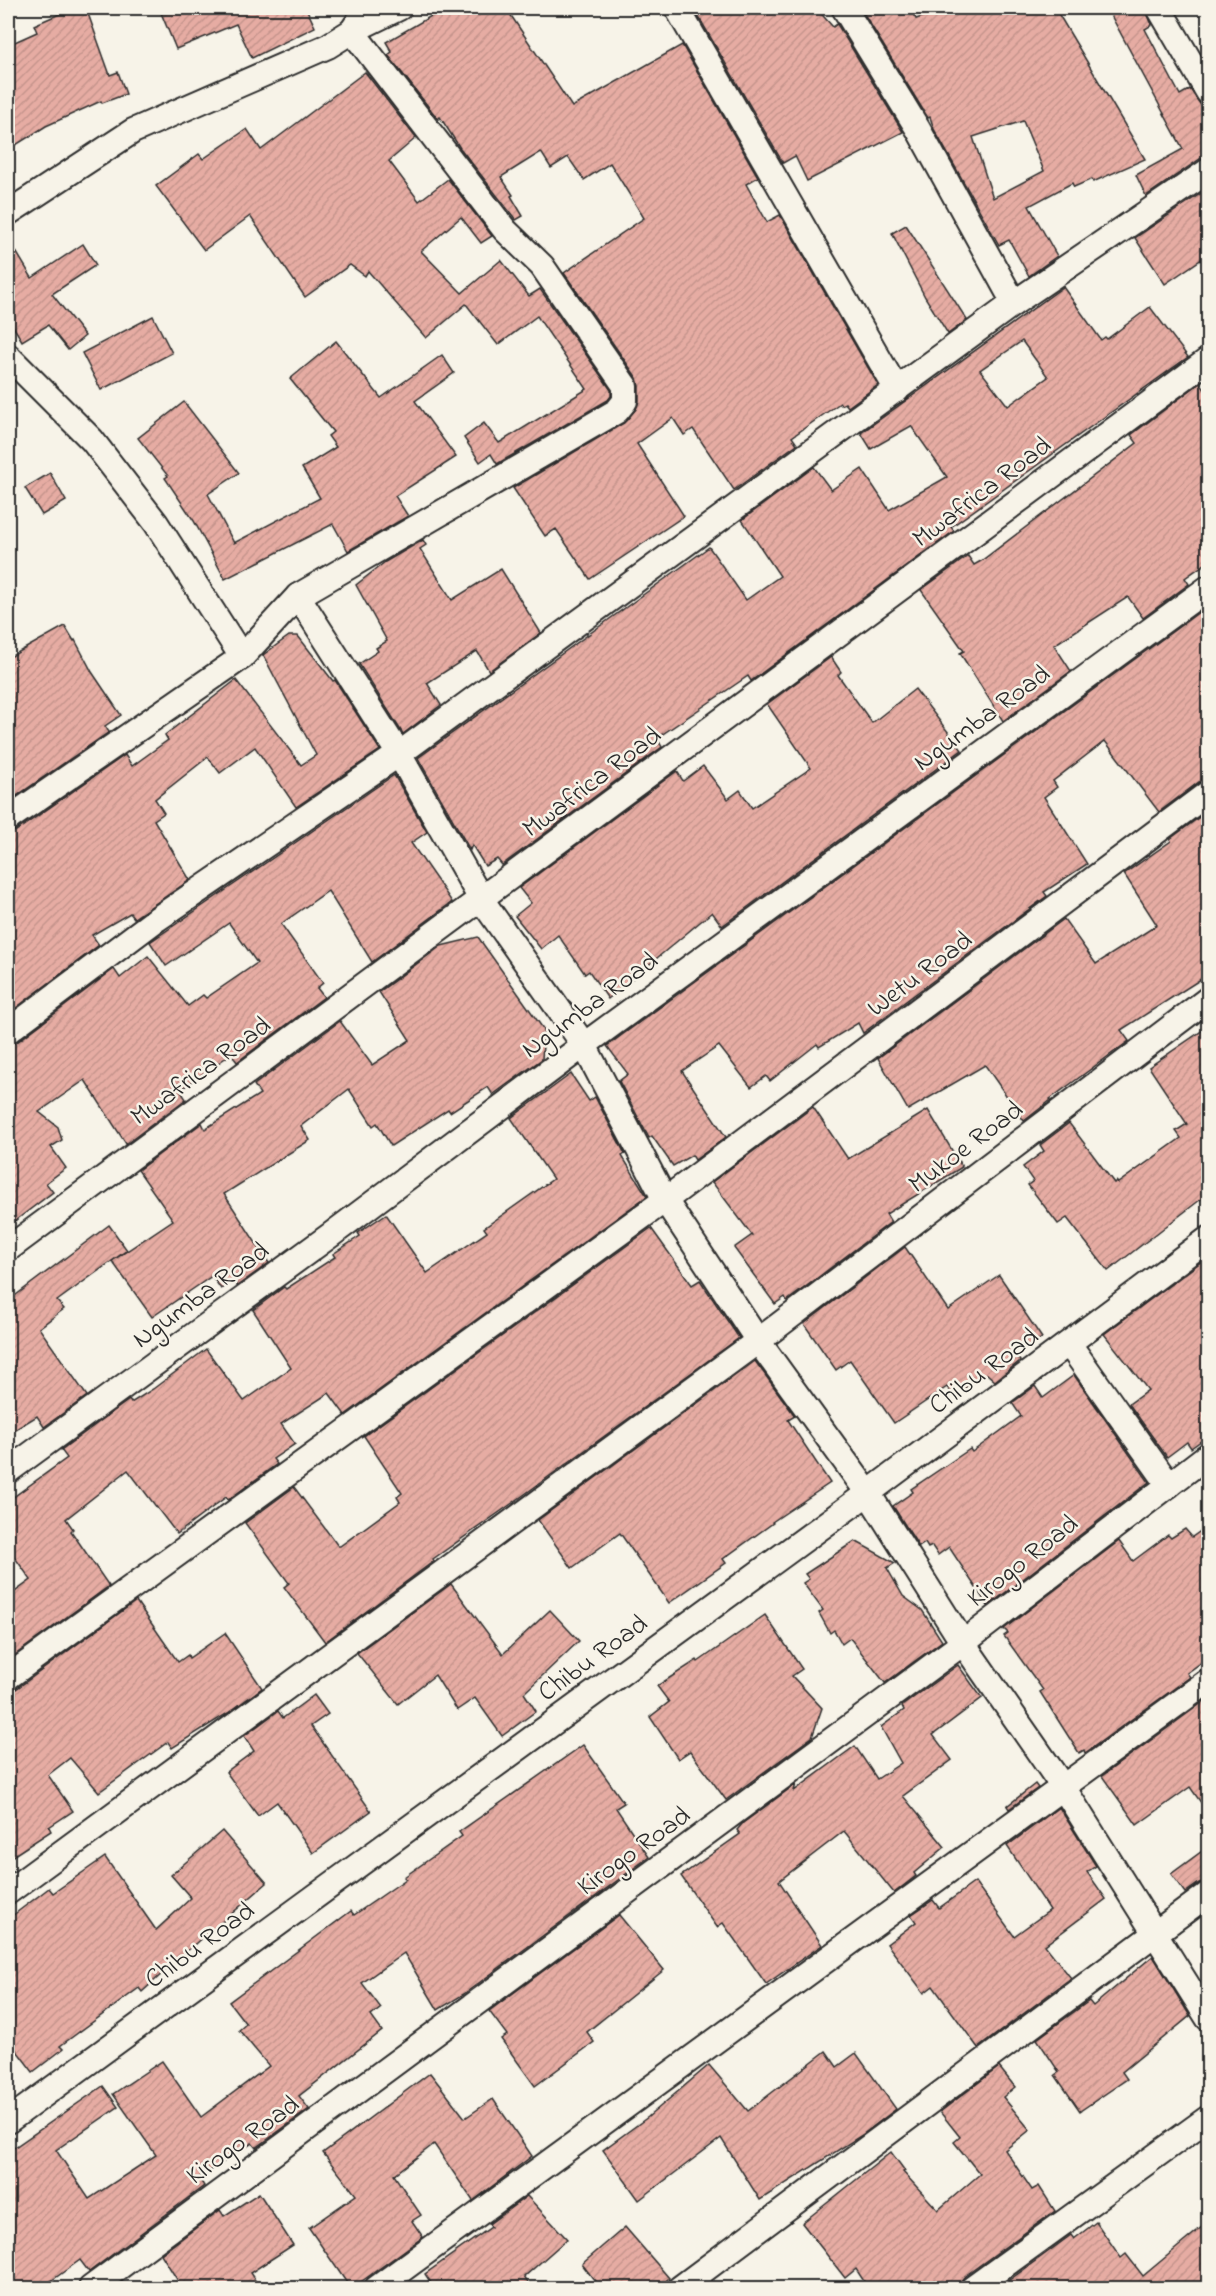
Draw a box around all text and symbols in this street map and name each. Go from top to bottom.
street label: Mwafrica Road [905,428,1060,558]
street label: Ngumba Road [906,656,1059,782]
street label: Mwafrica Road [515,718,670,848]
street label: Wetu Road [860,922,981,1028]
street label: Ngumba Road [514,943,667,1069]
street label: Mwafrica Road [123,1008,280,1136]
street label: Mukoe Road [901,1092,1032,1204]
street label: Ngumba Road [125,1233,278,1359]
street label: Chibu Road [921,1319,1048,1425]
street label: Kirogo Road [960,1506,1088,1618]
street label: Chibu Road [530,1606,657,1712]
street label: Kirogo Road [570,1797,699,1907]
street label: Chibu Road [137,1893,264,1999]
street label: Kirogo Road [179,2086,308,2196]

